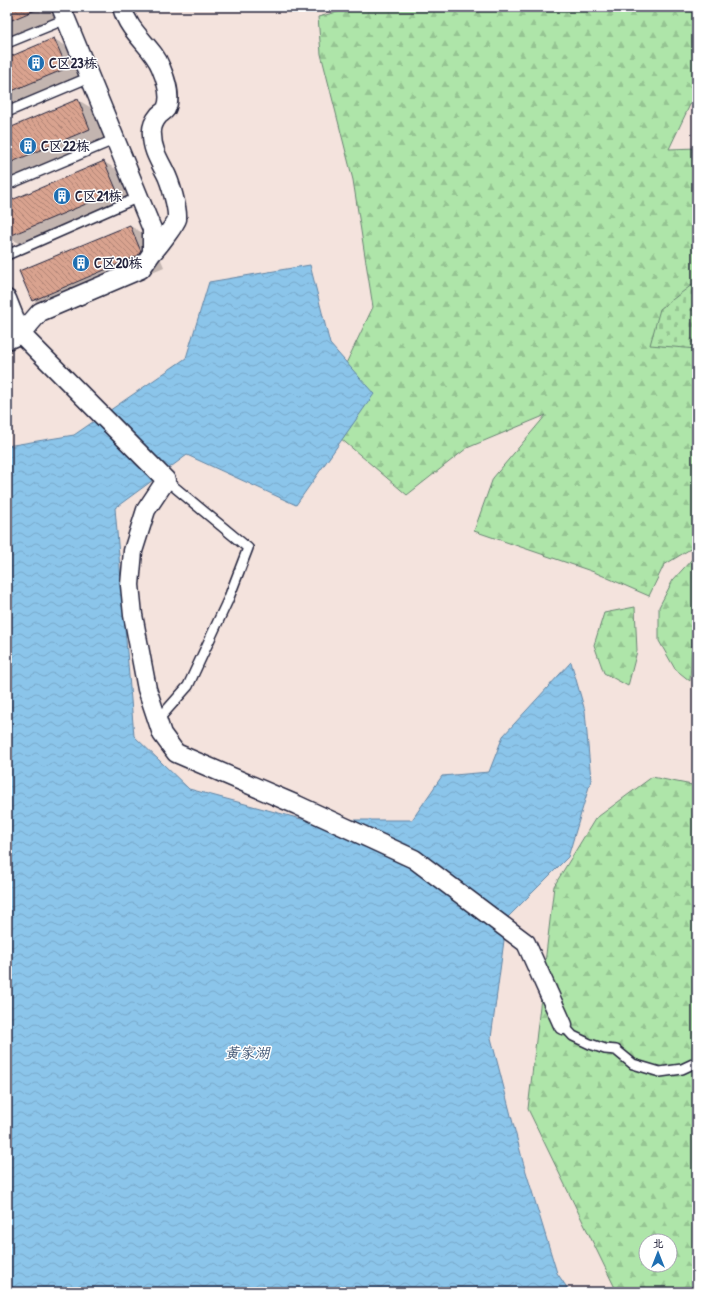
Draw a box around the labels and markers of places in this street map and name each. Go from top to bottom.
building icon: C区23栋 [26,53,46,73]
place label: C区23栋 [49,53,98,72]
building icon: C区22栋 [18,136,38,156]
place label: C区22栋 [41,136,90,155]
building icon: C区21栋 [52,186,72,206]
place label: C区21栋 [75,186,122,205]
building icon: C区20栋 [71,253,91,273]
place label: C区20栋 [94,253,143,272]

